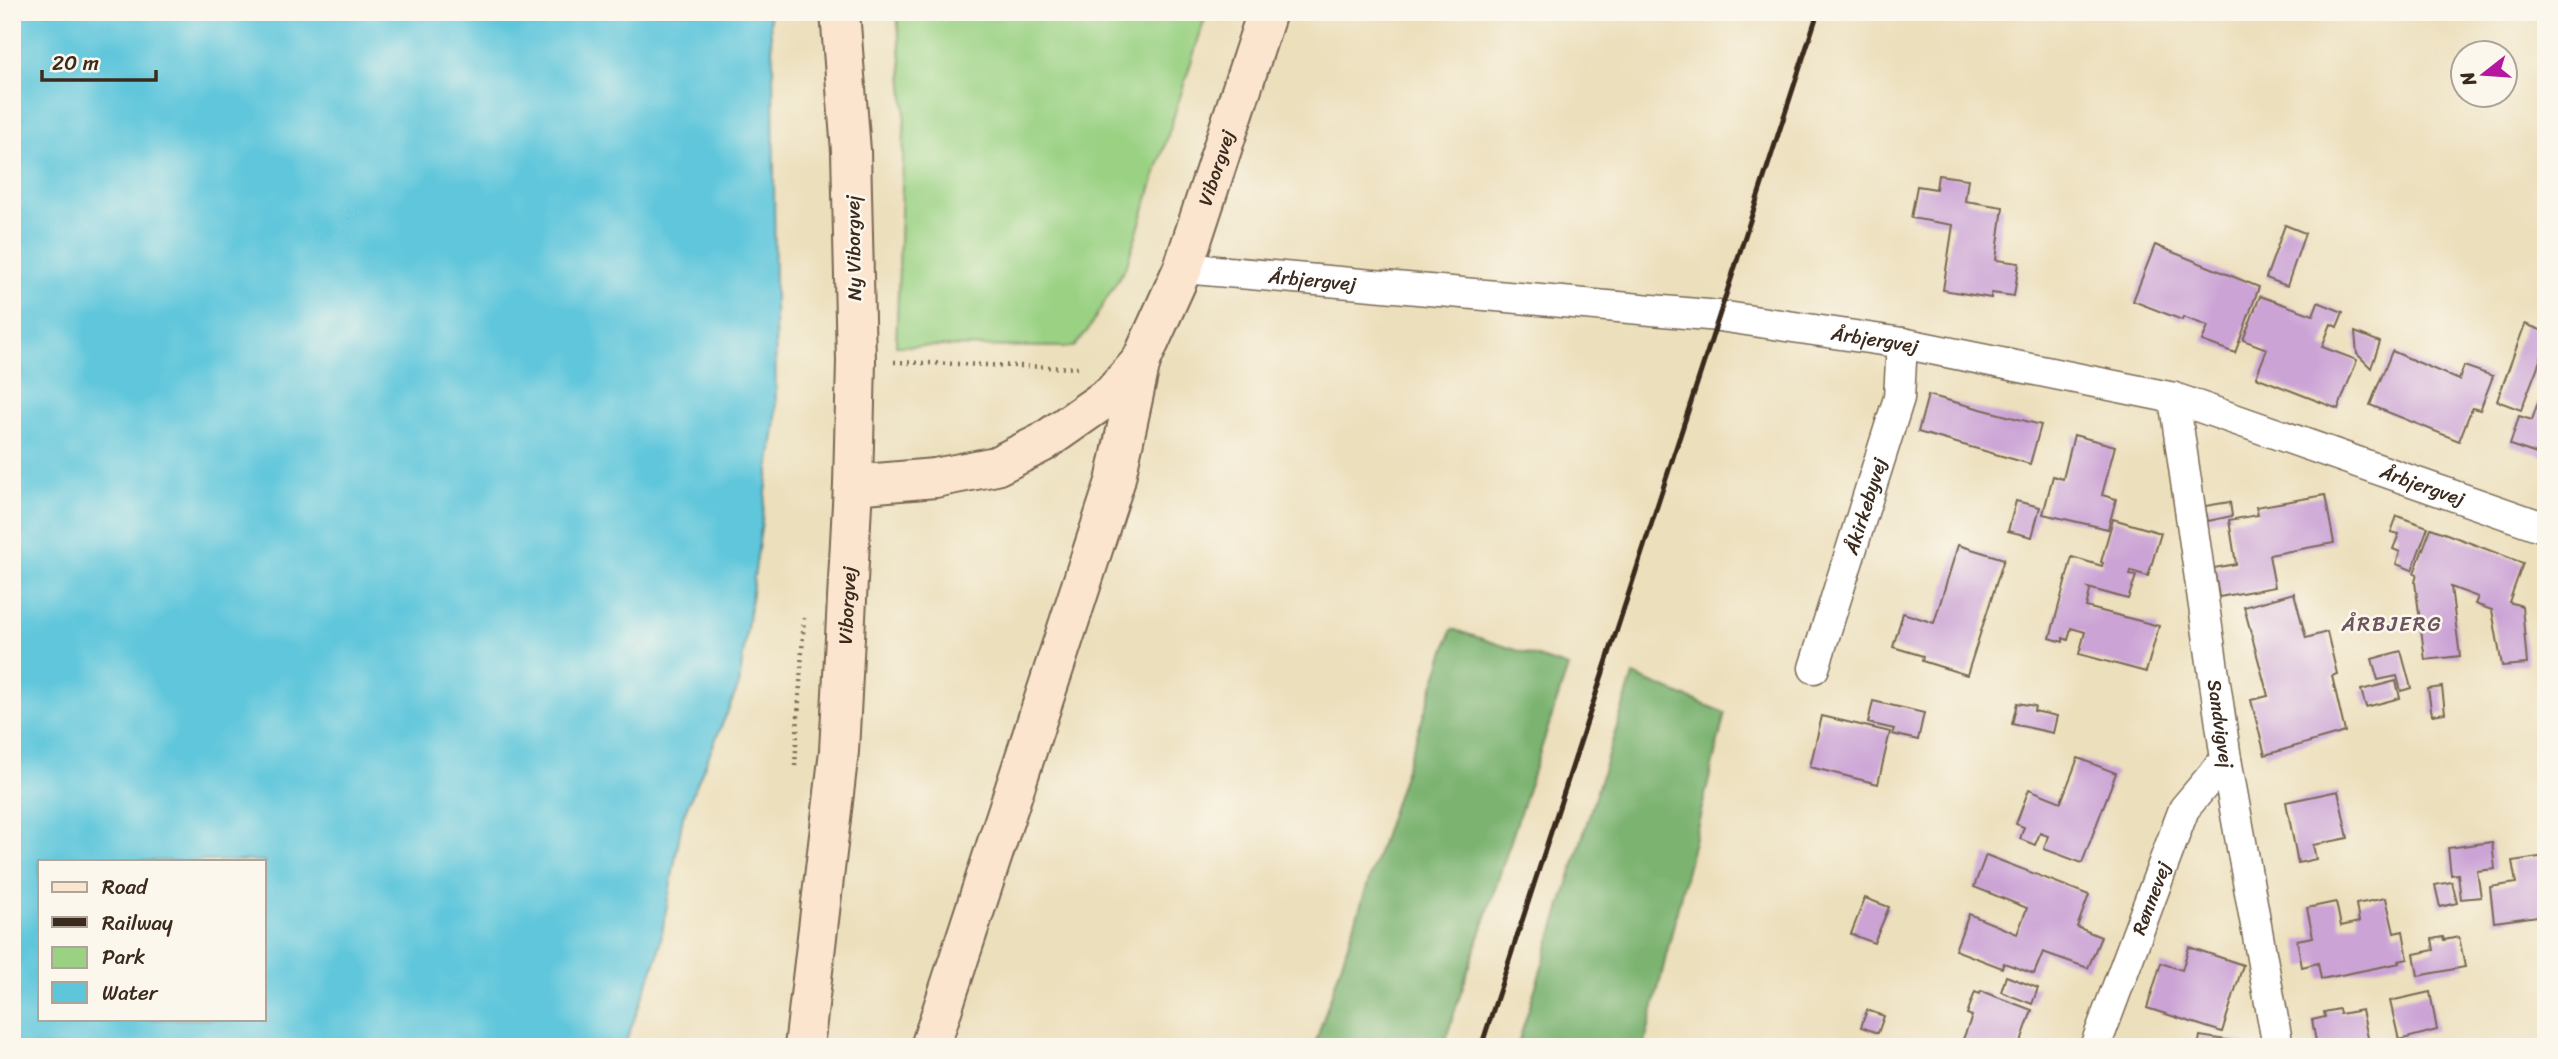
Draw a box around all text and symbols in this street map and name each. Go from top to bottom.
scale bar [42,38,156,82]
north arrow [2450,38,2520,108]
text: 20 m [52,44,99,82]
text: N [2450,67,2486,91]
street label: Viborgvej [1189,125,1245,210]
street label: Ny Viborgvej [836,194,871,301]
street label: Årbjergvej [1266,260,1359,301]
street label: Årbjergvej [1828,317,1922,363]
street label: Åkirkebyvej [1834,453,1897,560]
street label: Årbjergvej [2375,455,2470,516]
street label: Viborgvej [829,565,866,645]
district label: ÅRBJERG [2340,605,2443,643]
street label: Sandvigvej [2198,677,2244,772]
street label: Rønnevej [2122,856,2180,940]
legend [38,860,266,1020]
text: Road [102,868,149,906]
text: Railway [102,904,173,942]
text: Park [102,938,145,976]
text: Water [102,974,159,1012]

